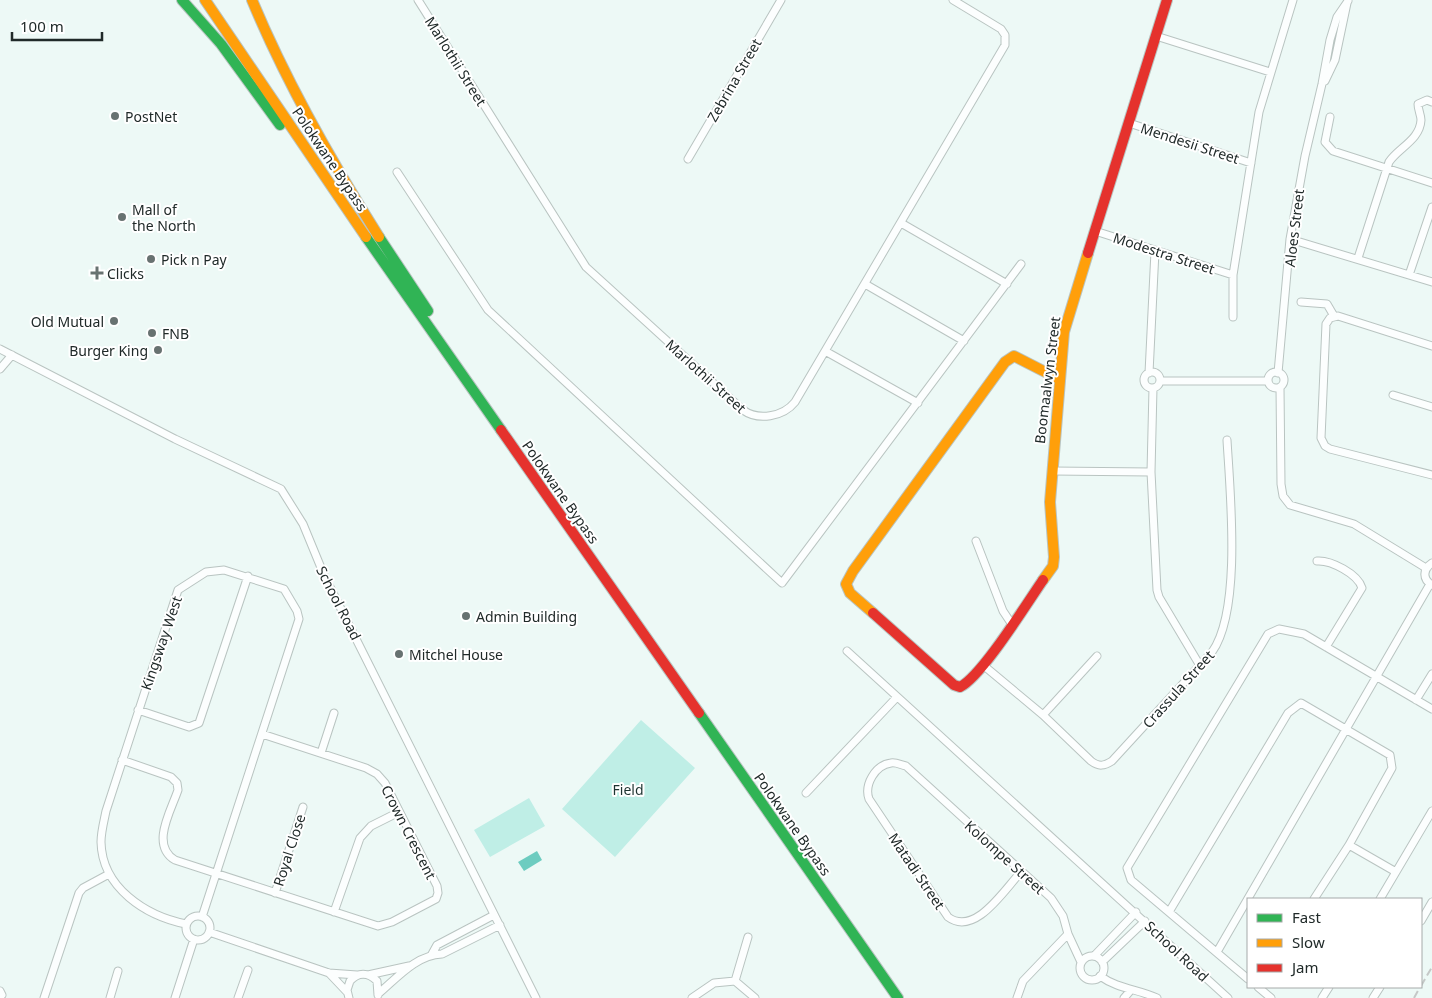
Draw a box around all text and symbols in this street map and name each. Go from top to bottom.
scale bar [12,10,102,42]
street label: Marlothii Street [421,13,491,109]
text: 100 m [20,16,64,36]
street label: Zebrina Street [702,35,766,125]
street label: Polokwane Bypass [288,103,372,215]
place label: PostNet [125,107,177,126]
marker: PostNet [109,110,121,122]
street label: Mendesii Street [1138,118,1242,168]
street label: Aloes Street [1280,188,1308,268]
place label: Mall of the North [132,200,196,235]
marker: Mall of the North [116,211,128,223]
street label: Modestra Street [1111,228,1217,278]
place label: Pick n Pay [161,250,228,269]
marker: Pick n Pay [145,253,157,265]
place label: Clicks [107,264,144,283]
marker: Clicks [91,267,103,279]
place label: Old Mutual [31,312,104,331]
marker: Old Mutual [108,315,120,327]
street label: Boomaalwyn Street [1030,315,1064,445]
place label: FNB [162,324,189,343]
marker: FNB [146,327,158,339]
street label: Marlothii Street [662,335,750,417]
place label: Burger King [69,341,148,360]
marker: Burger King [152,344,164,356]
street label: Polokwane Bypass [518,437,604,548]
street label: School Road [312,563,366,643]
street label: Kingsway West [136,593,186,693]
place label: Admin Building [476,607,577,626]
marker: Admin Building [460,610,472,622]
place label: Mitchel House [409,645,503,664]
street label: Crassula Street [1138,646,1218,732]
marker: Mitchel House [393,648,405,660]
street label: Polokwane Bypass [750,769,836,880]
park label: Field [613,780,644,799]
street label: Crown Crescent [377,782,441,882]
street label: Royal Close [268,811,310,888]
street label: Kolompe Street [961,816,1049,898]
street label: Matadi Street [884,829,950,913]
legend [1247,898,1422,988]
text: Fast [1292,907,1321,927]
street label: School Road [1141,916,1213,986]
text: Slow [1292,932,1325,952]
text: Jam [1290,957,1319,977]

